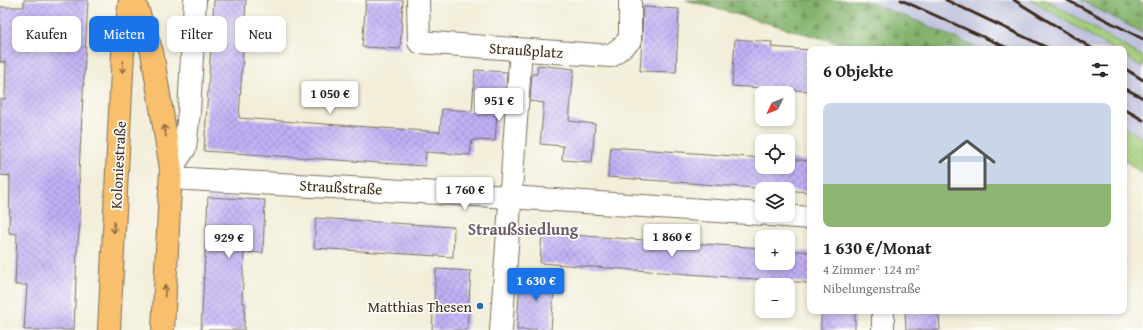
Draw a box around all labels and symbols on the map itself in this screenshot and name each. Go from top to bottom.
street label: Straußplatz [488,37,564,63]
one-way arrow [119,60,126,73]
pin: 1 050 € [293,81,367,115]
north arrow [755,86,795,126]
pin: 951 € [471,88,527,122]
street label: Koloniestraße [105,120,131,210]
one-way arrow [161,125,169,138]
street label: Straußstraße [299,174,383,200]
pin: 1 760 € [428,177,502,211]
district label: Straußsiedlung [468,217,579,241]
one-way arrow [111,220,118,233]
pin: 1 860 € [635,224,709,258]
pin: 929 € [201,225,257,259]
pin: 1 630 € [499,268,573,302]
one-way arrow [161,285,169,298]
place label: Matthias Thesen [368,296,473,317]
marker: Matthias Thesen [475,301,485,311]

